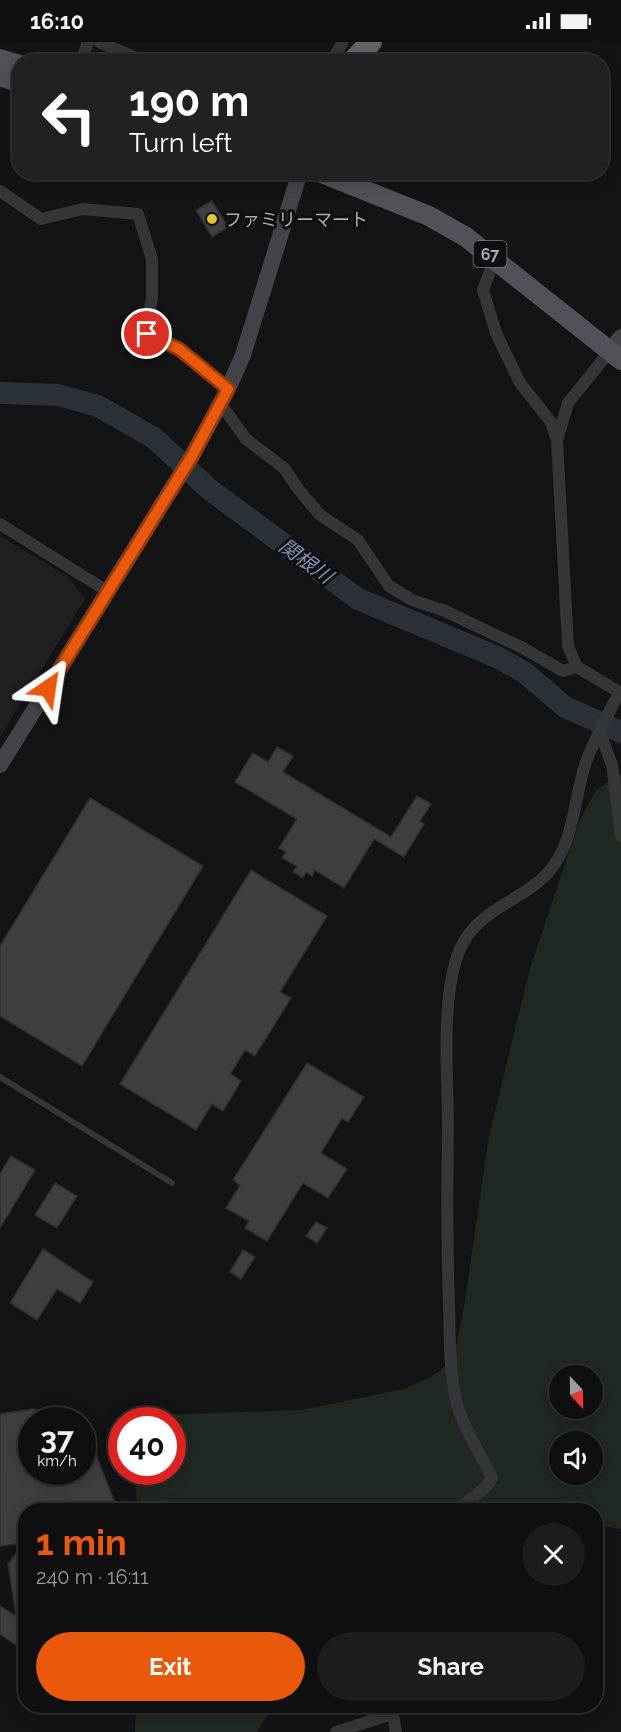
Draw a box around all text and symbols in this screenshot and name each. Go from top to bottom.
text: 16:10 [30,8,84,34]
text: 190 m [129,77,249,126]
icon: left [30,78,108,156]
text: Turn left [129,127,232,158]
place label: ファミリーマート [224,209,368,230]
marker: ファミリーマート [205,212,219,226]
road number: 67 [474,241,506,267]
pin [121,308,172,359]
icon: arrive [130,317,163,350]
water label: 関根川 [275,534,339,590]
position arrow [16,656,80,720]
north arrow [549,1365,603,1419]
map controls [549,1365,603,1485]
speed limit sign: 40 [108,1407,186,1485]
text: 37 [40,1421,74,1456]
button: sound [549,1431,603,1485]
text: km/h [37,1452,77,1470]
text: 1 min [36,1521,127,1563]
button: close [522,1523,585,1586]
text: 240 m · 16:11 [36,1565,149,1589]
button: Exit [36,1632,305,1701]
button: Share [317,1632,585,1701]

